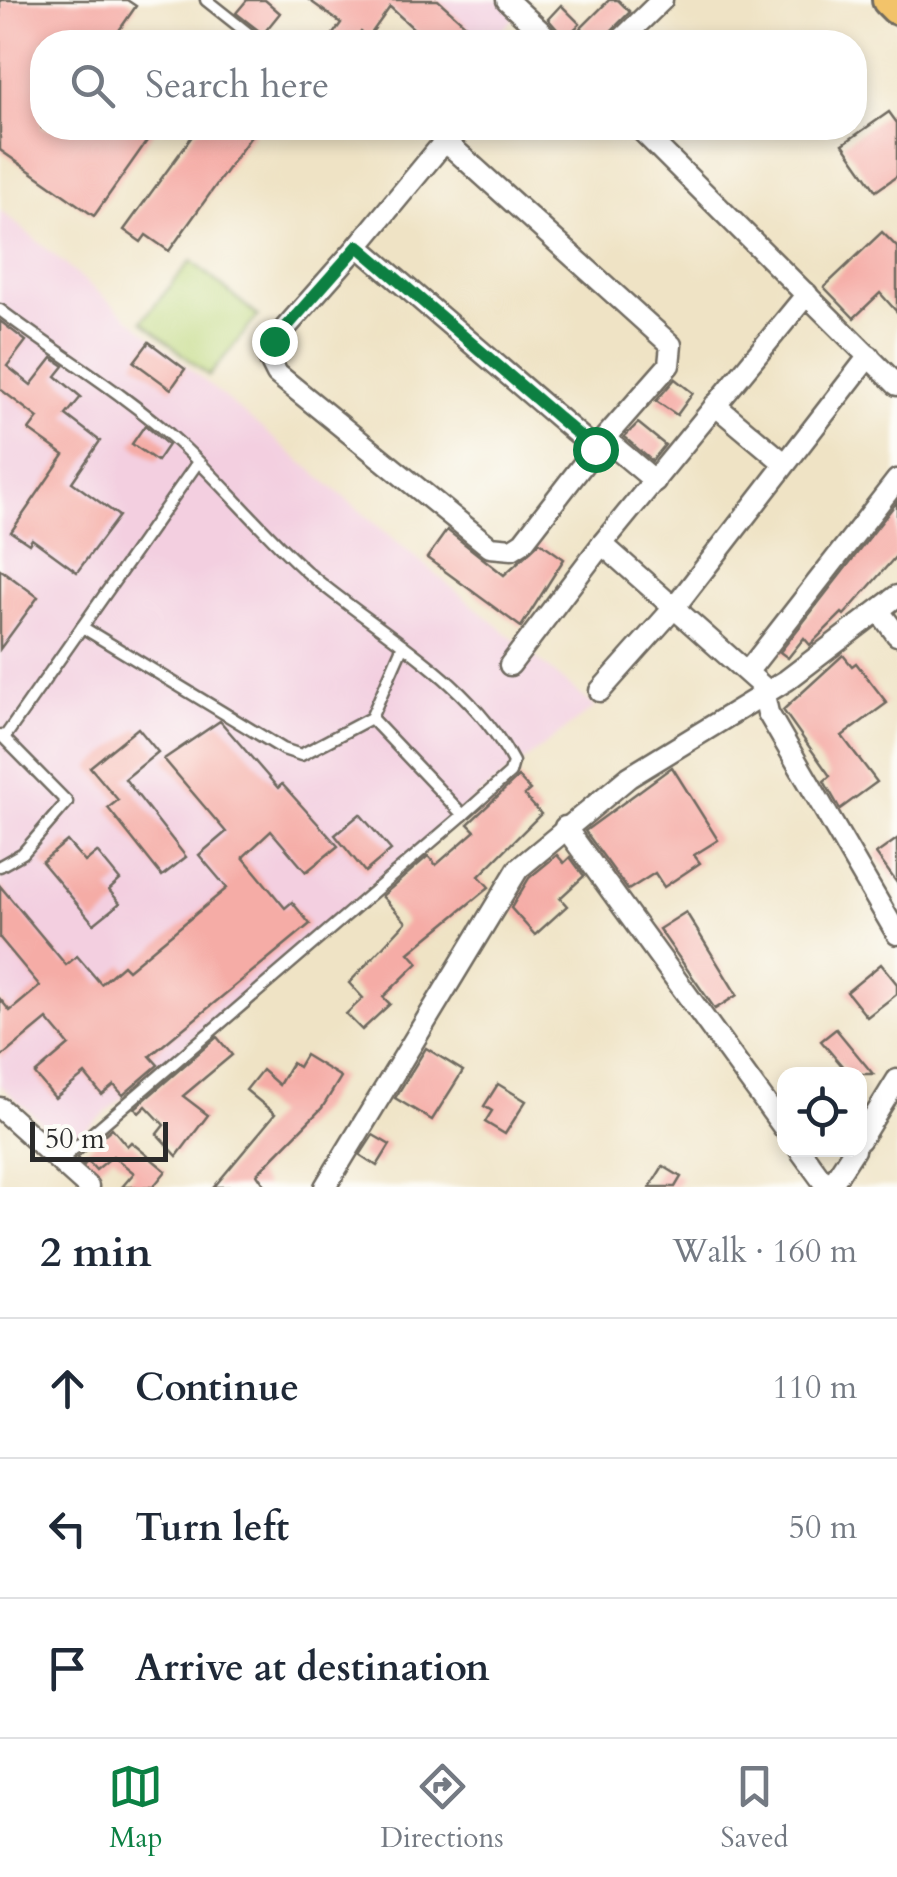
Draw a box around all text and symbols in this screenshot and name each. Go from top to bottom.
search box [30,30,867,140]
icon: search [65,58,120,113]
text: Search here [145,59,329,111]
route end [252,319,298,365]
route start [573,427,619,473]
map controls [777,1067,867,1157]
button: locate [777,1067,867,1157]
scale bar [30,1117,168,1162]
text: 50 m [45,1120,105,1158]
text: 2 min [40,1224,152,1281]
text: Walk · 160 m [672,1230,857,1274]
icon: ahead [40,1361,95,1416]
text: Continue [135,1362,299,1414]
text: 110 m [772,1366,857,1410]
icon: left [40,1501,95,1556]
text: Turn left [135,1502,289,1554]
text: 50 m [789,1506,857,1550]
icon: arrive [40,1641,95,1696]
text: Arrive at destination [135,1642,490,1694]
tab: Map [108,1759,163,1857]
tab: Directions [380,1759,504,1857]
tab: Saved [721,1759,789,1857]

